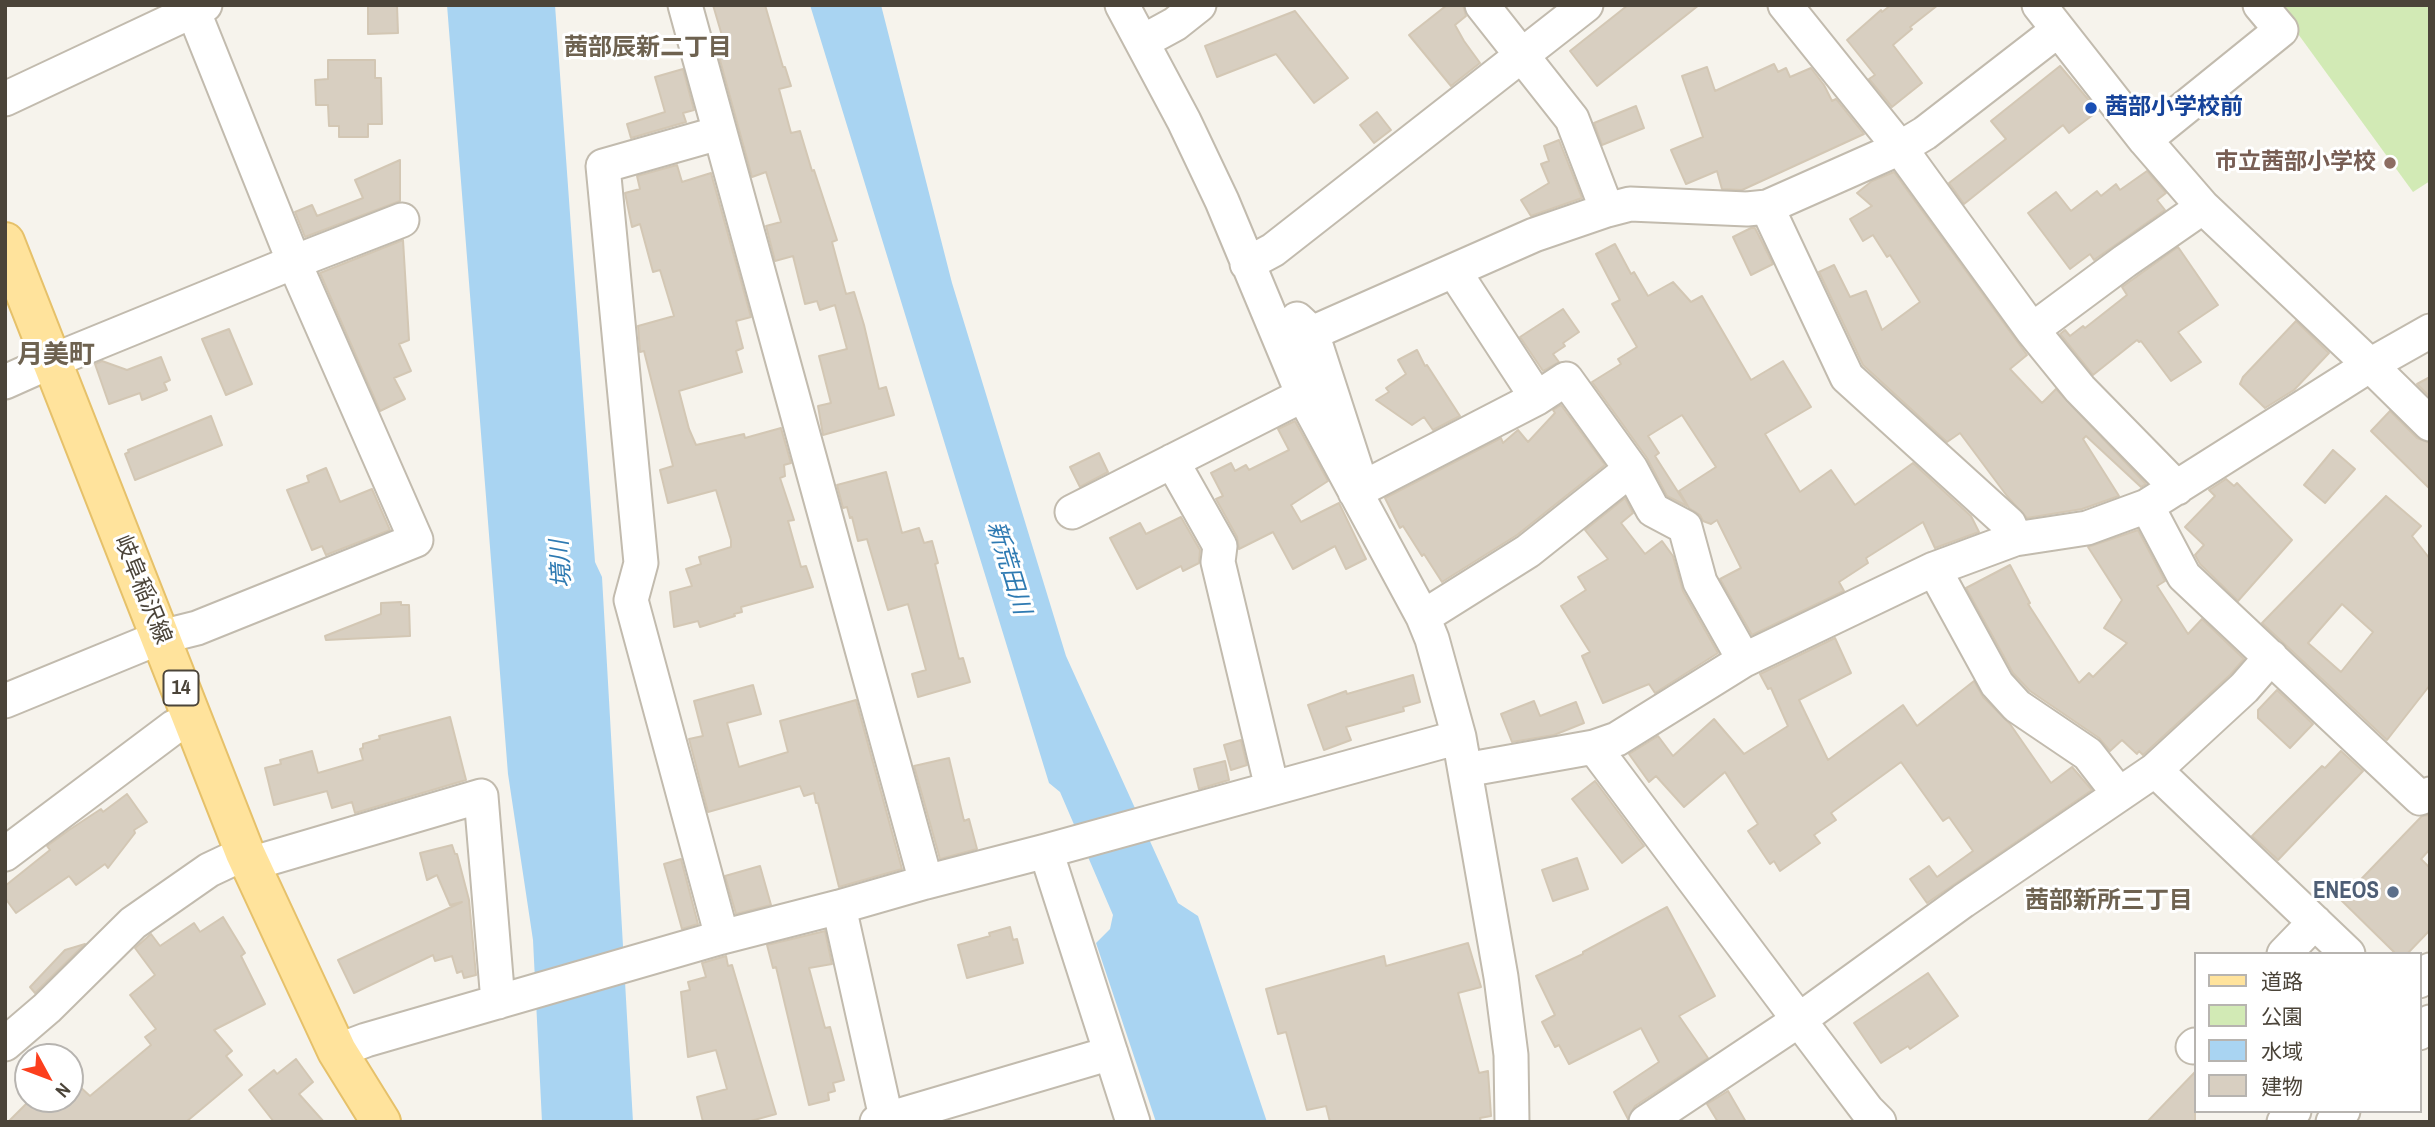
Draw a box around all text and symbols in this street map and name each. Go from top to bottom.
district label: 茜部辰新二丁目 [564,35,732,63]
place label: 茜部小学校前 [2105,94,2243,122]
marker: 茜部小学校前 [2083,100,2099,116]
place label: 市立茜部小学校 [2215,149,2376,177]
marker: 市立茜部小学校 [2382,155,2398,171]
district label: 月美町 [17,340,95,372]
water label: 新荒田川 [980,518,1036,618]
street label: 岐阜稲沢線 [108,532,176,648]
water label: 境川 [546,539,578,589]
road number: 14 [164,670,198,706]
place label: ENEOS [2313,878,2379,906]
marker: ENEOS [2385,884,2401,900]
district label: 茜部新所三丁目 [2025,888,2193,916]
legend [2194,952,2421,1113]
text: 道路 [2261,967,2303,996]
text: 公園 [2261,1002,2303,1031]
text: 水域 [2261,1037,2303,1066]
north arrow [14,1043,84,1113]
text: 建物 [2261,1072,2303,1101]
text: N [50,1078,77,1103]

